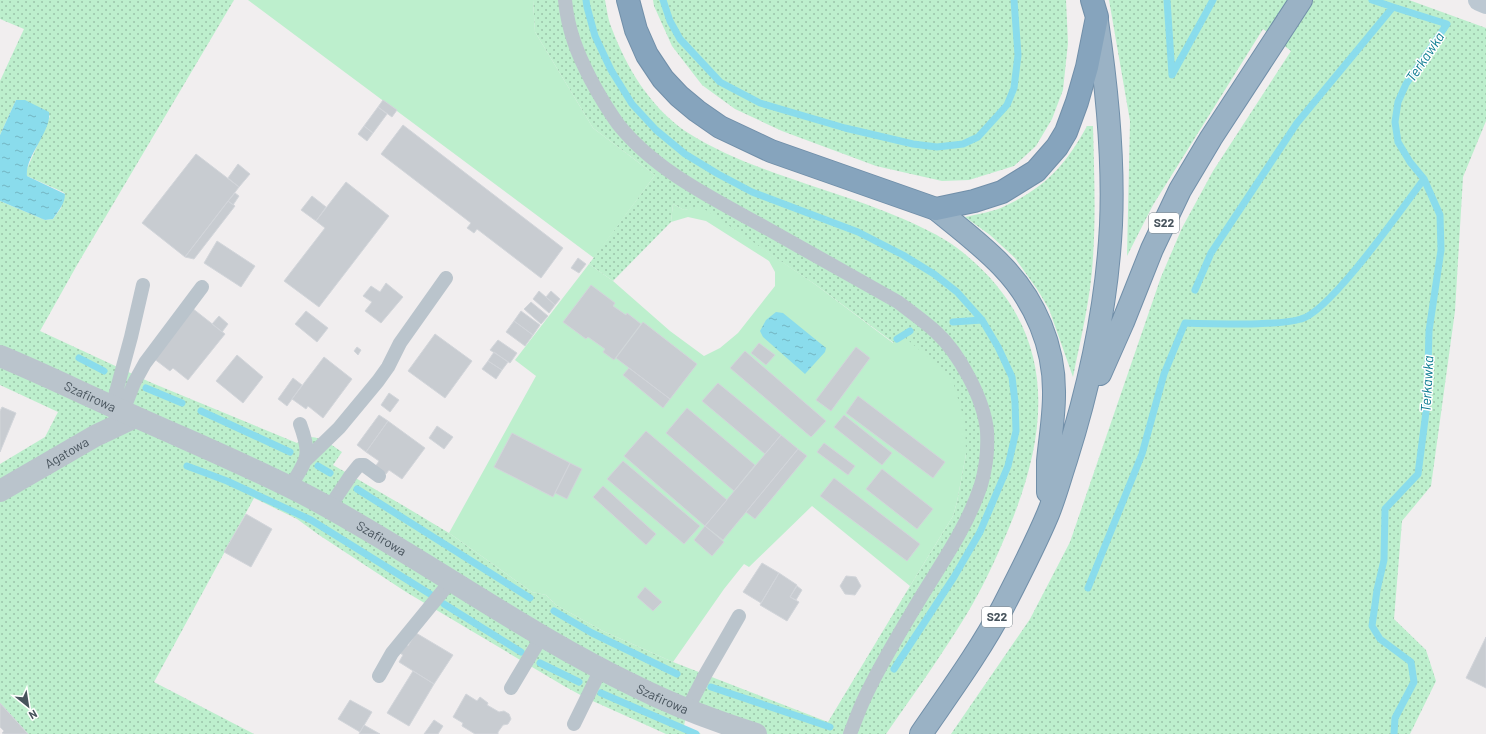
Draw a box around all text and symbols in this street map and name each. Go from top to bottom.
water label: Terkawka [1402,28,1447,85]
road number: S22 [1149,213,1179,233]
water label: Terkawka [1417,355,1436,413]
street label: Szafirowa [62,378,119,415]
street label: Agatowa [42,433,92,471]
street label: Szafirowa [354,517,409,559]
road number: S22 [982,607,1012,627]
street label: Szafirowa [634,680,691,717]
north arrow [8,686,48,726]
text: N [27,708,40,723]

